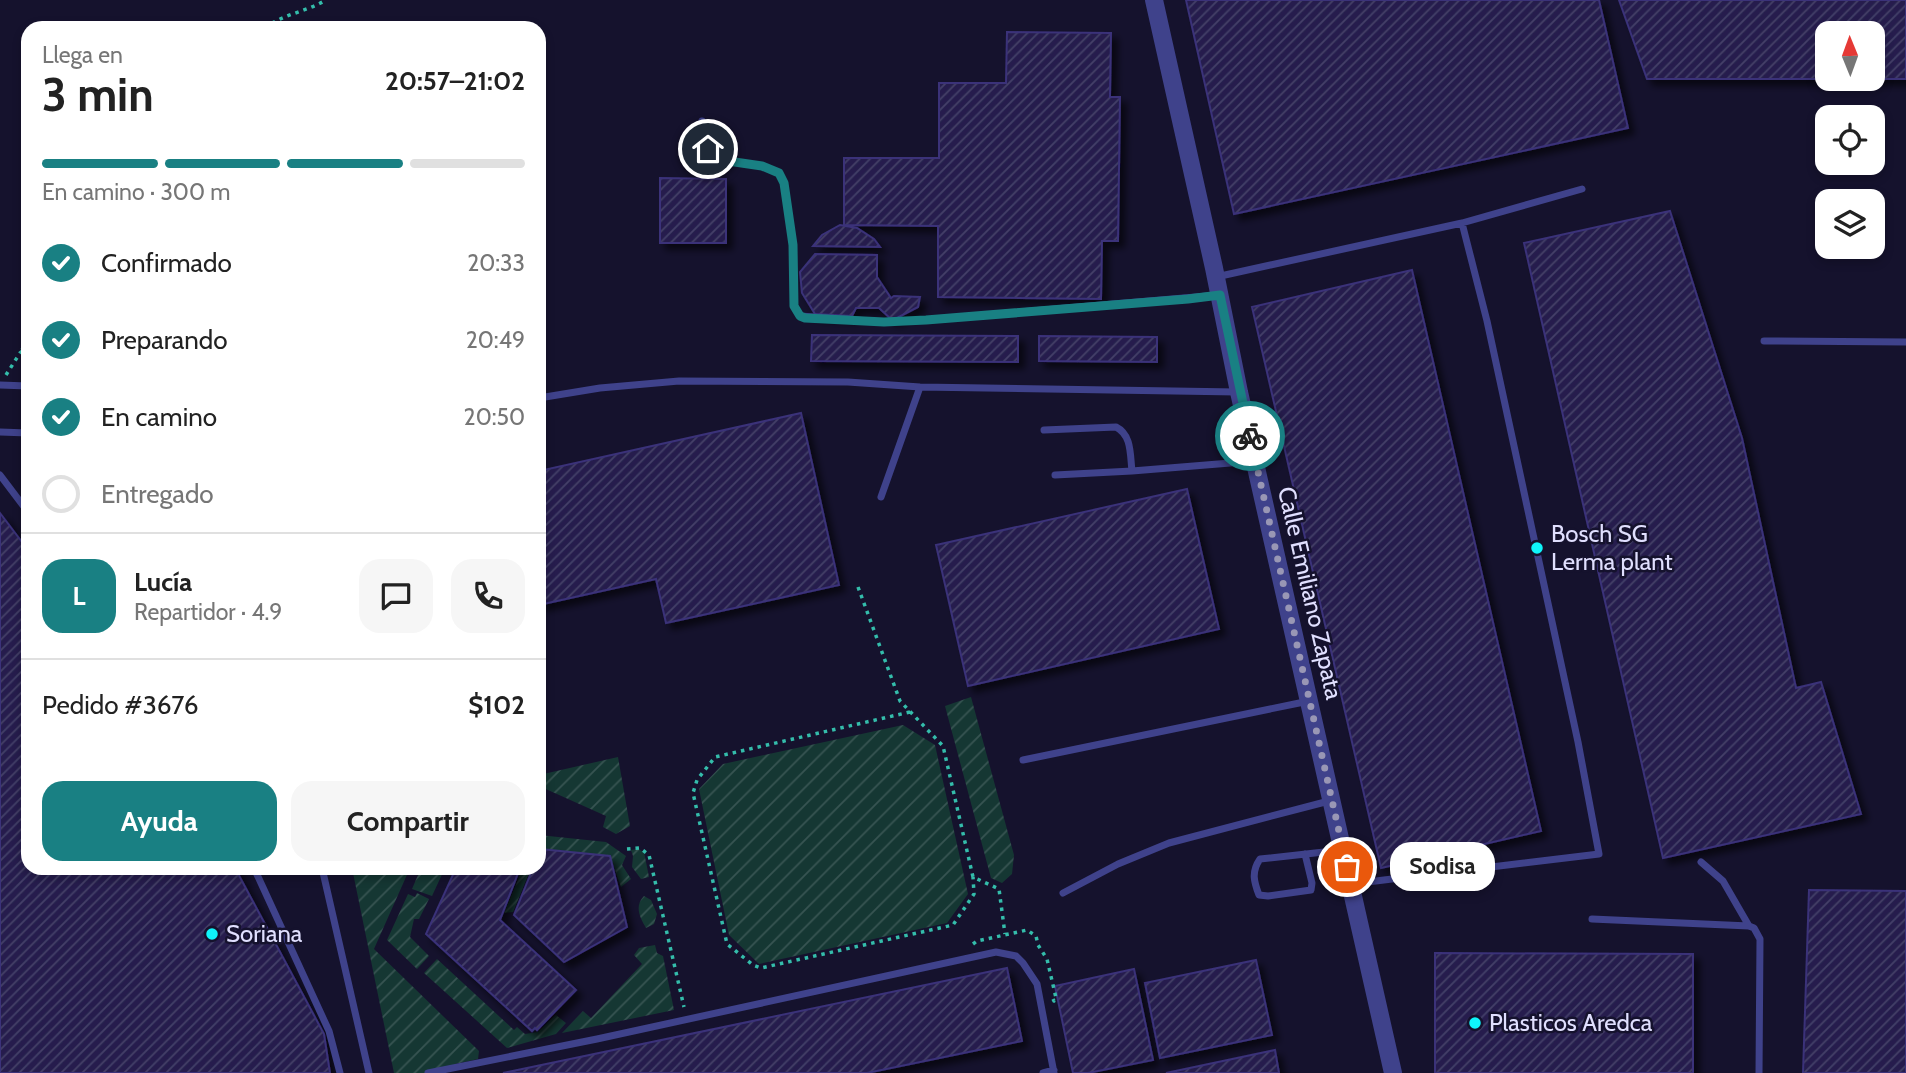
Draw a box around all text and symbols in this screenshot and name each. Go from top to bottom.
north arrow [1815,21,1885,91]
map controls [1815,21,1885,259]
text: Llega en [42,41,123,69]
text: 20:57–21:02 [385,65,525,97]
text: 3 min [42,67,154,123]
button: locate [1815,105,1885,175]
pin [678,119,738,179]
icon: home [689,130,727,168]
text: En camino · 300 m [42,178,230,206]
button: layers [1815,189,1885,259]
icon: check [42,244,80,282]
text: Confirmado [101,247,232,279]
text: 20:33 [467,249,525,277]
icon: check [42,321,80,359]
text: Preparando [101,324,228,356]
text: 20:49 [466,326,525,354]
icon: check [42,398,80,436]
text: En camino [101,401,217,433]
courier [1215,401,1285,471]
text: 20:50 [464,403,525,431]
icon: bike [1231,417,1269,455]
text: Entregado [101,478,214,510]
street label: Calle Emiliano Zapata [1272,484,1349,703]
place label: Bosch SG Lerma plant [1551,519,1673,576]
marker: Bosch SG Lerma plant [1529,540,1545,556]
button: chat [359,559,433,633]
button: phone [451,559,525,633]
text: Lucía [134,566,192,598]
text: L [72,580,86,612]
text: Repartidor · 4.9 [134,598,282,626]
text: Pedido #3676 [42,689,199,721]
text: $102 [468,689,525,721]
button: Ayuda [42,781,277,861]
button: Compartir [291,781,525,861]
pin [1317,837,1377,897]
callout: Sodisa [1389,842,1494,892]
icon: bag [1328,848,1366,886]
text: Sodisa [1409,852,1476,880]
place label: Soriana [226,919,303,948]
marker: Soriana [204,926,220,942]
place label: Plasticos Aredca [1489,1008,1653,1037]
marker: Plasticos Aredca [1467,1015,1483,1031]

